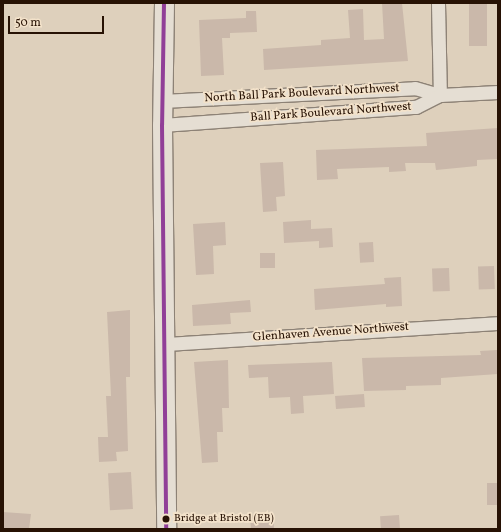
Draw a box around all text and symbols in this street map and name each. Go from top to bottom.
scale bar [10,8,106,34]
text: 50 m [15,15,41,31]
street label: North Ball Park Boulevard Northwest [204,82,400,106]
street label: Ball Park Boulevard Northwest [250,100,412,126]
street label: Glenhaven Avenue Northwest [252,320,410,346]
place label: Bridge at Bristol (EB) [174,512,274,526]
marker: Bridge at Bristol (EB) [161,514,171,524]

